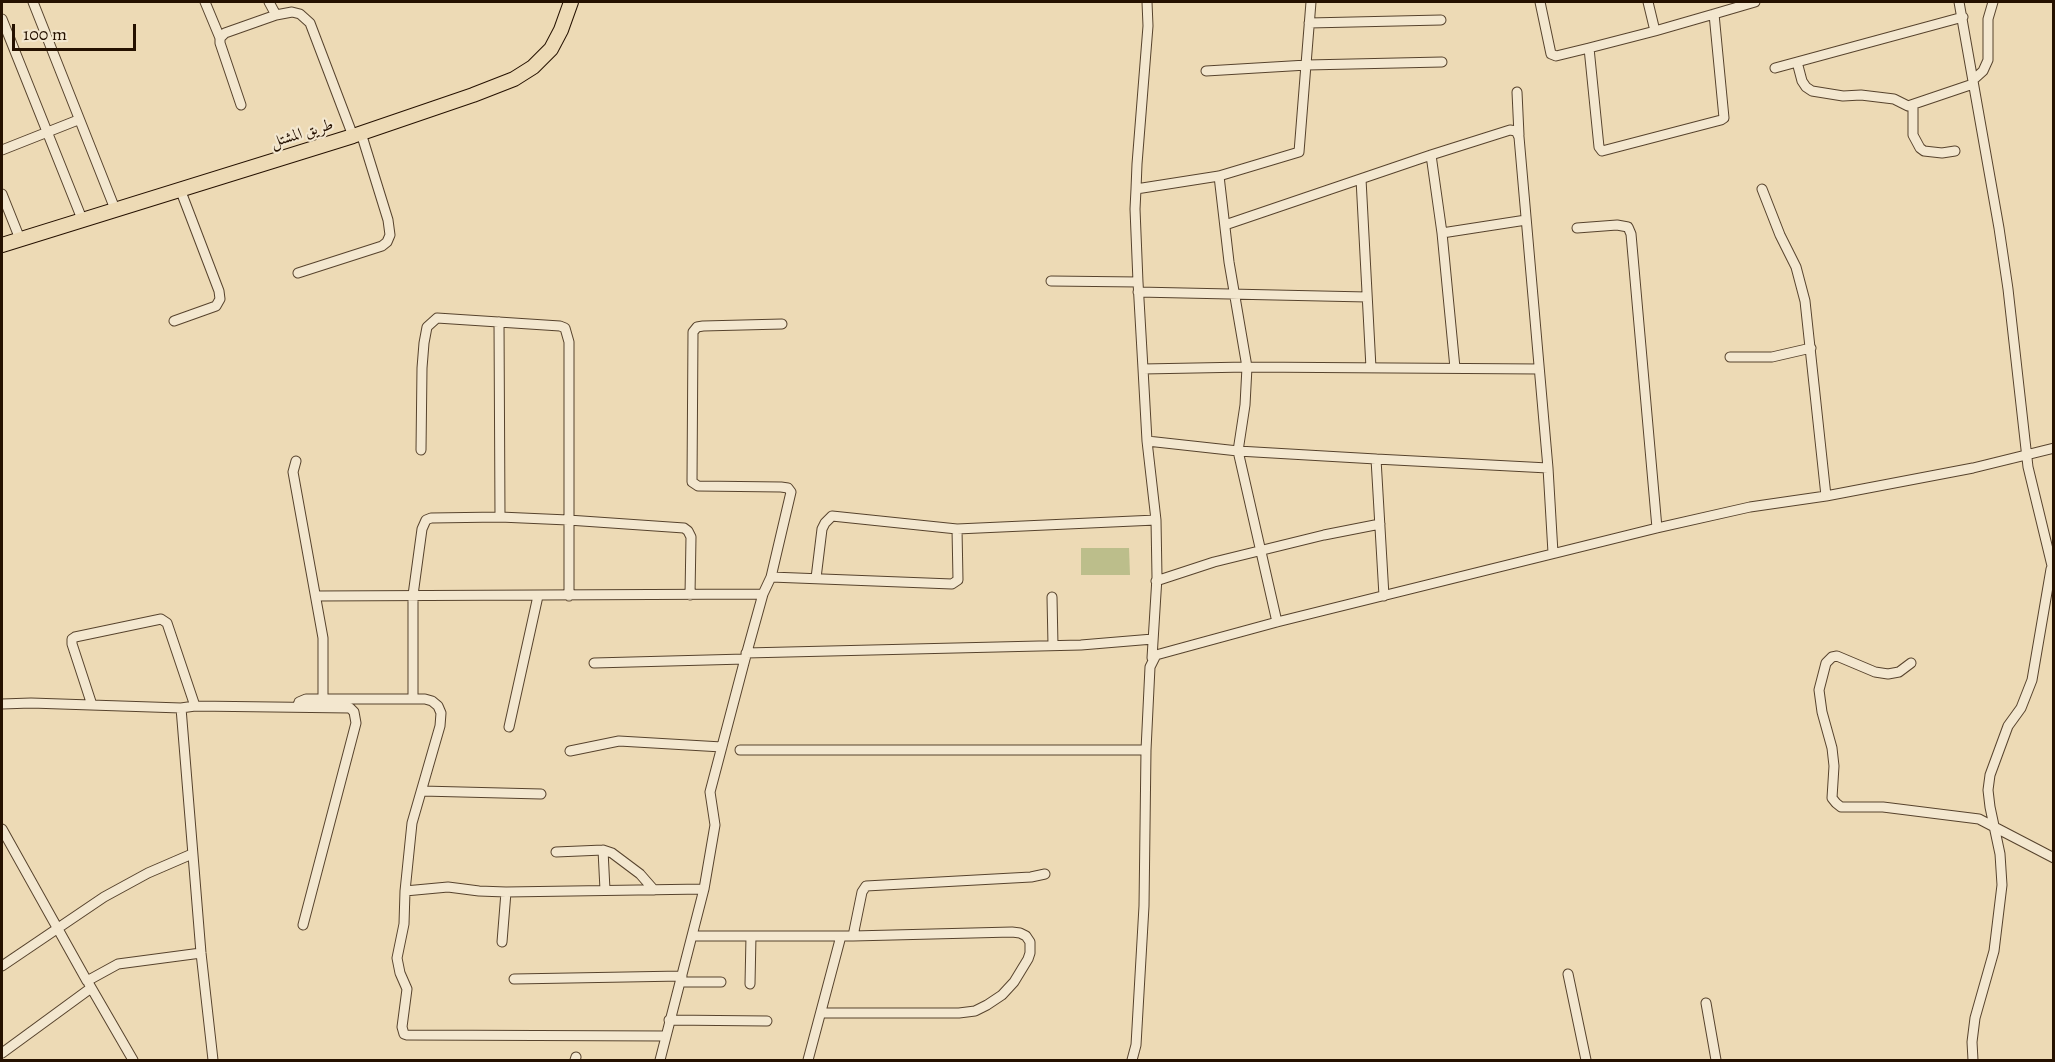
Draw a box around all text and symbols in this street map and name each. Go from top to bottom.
scale bar [15,12,140,50]
text: 100 m [23,22,67,46]
street label: طريق المشتل [268,115,336,153]

